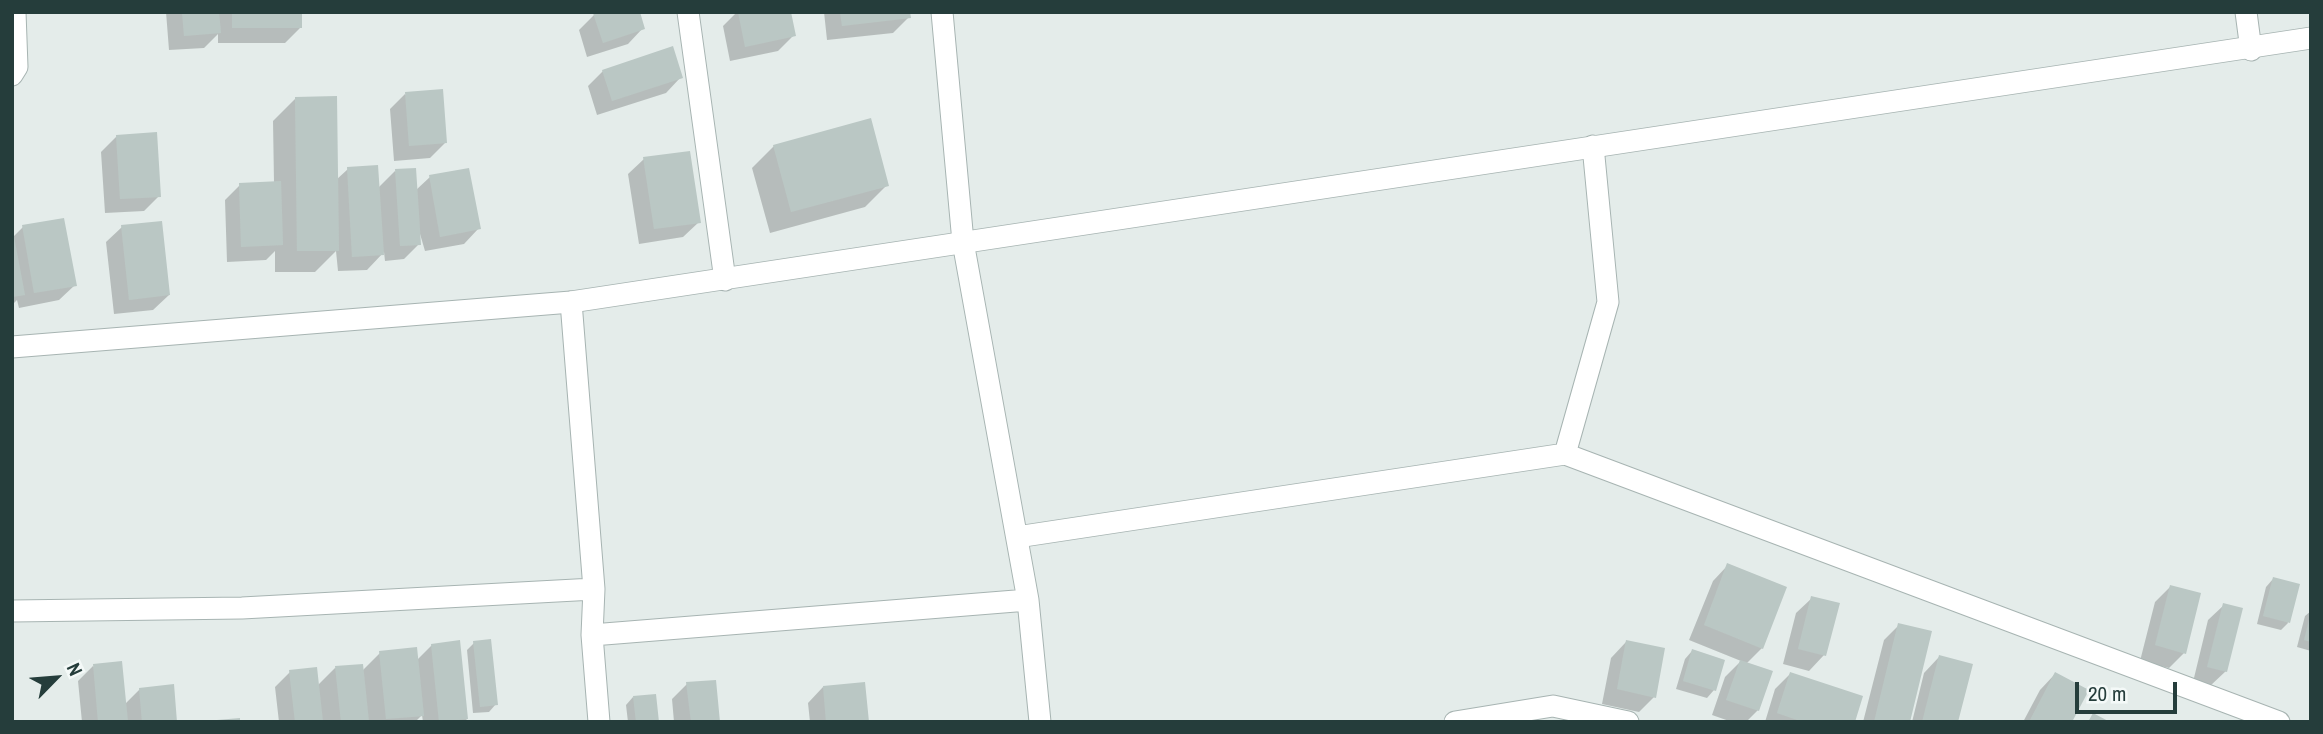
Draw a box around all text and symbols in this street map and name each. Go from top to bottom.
north arrow [21,643,91,713]
text: N [61,659,89,680]
scale bar [2078,668,2180,712]
text: 20 m [2088,679,2126,708]

